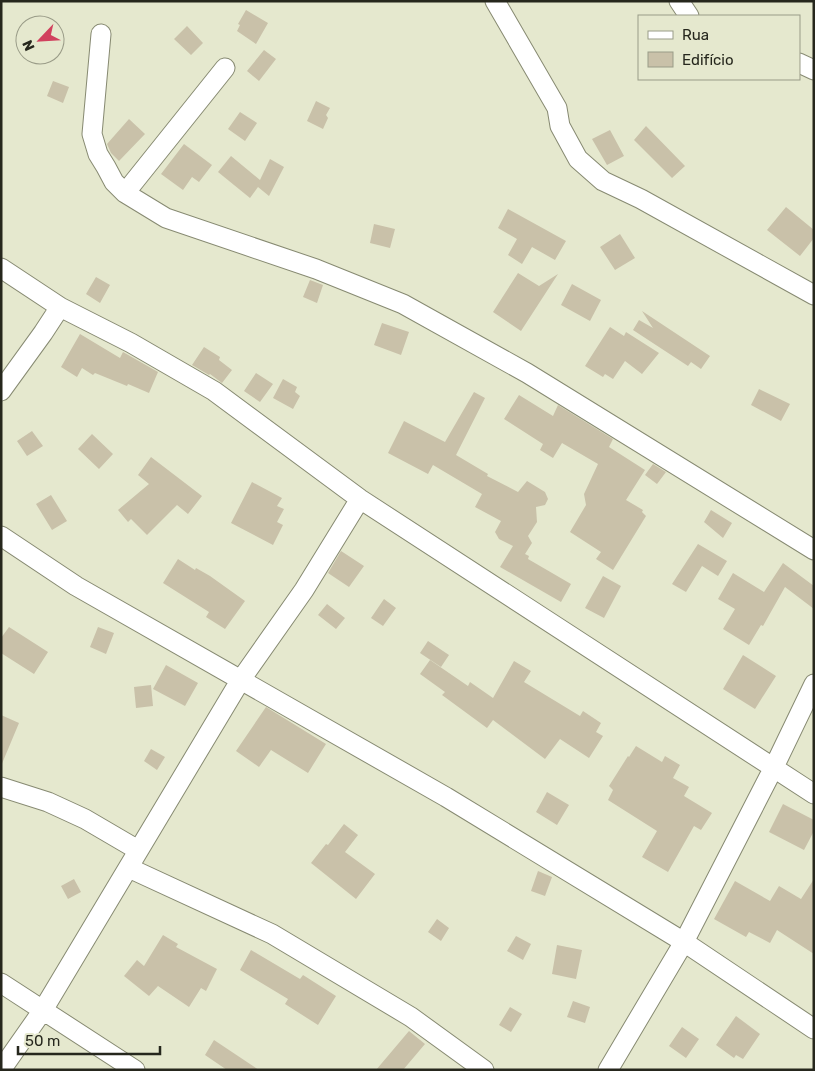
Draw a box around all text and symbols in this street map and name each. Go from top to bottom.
north arrow [15,15,65,65]
legend [638,15,800,80]
text: Rua [682,26,709,44]
text: N [19,37,39,53]
text: Edifício [682,51,734,69]
scale bar [18,1024,160,1056]
text: 50 m [25,1032,60,1050]

